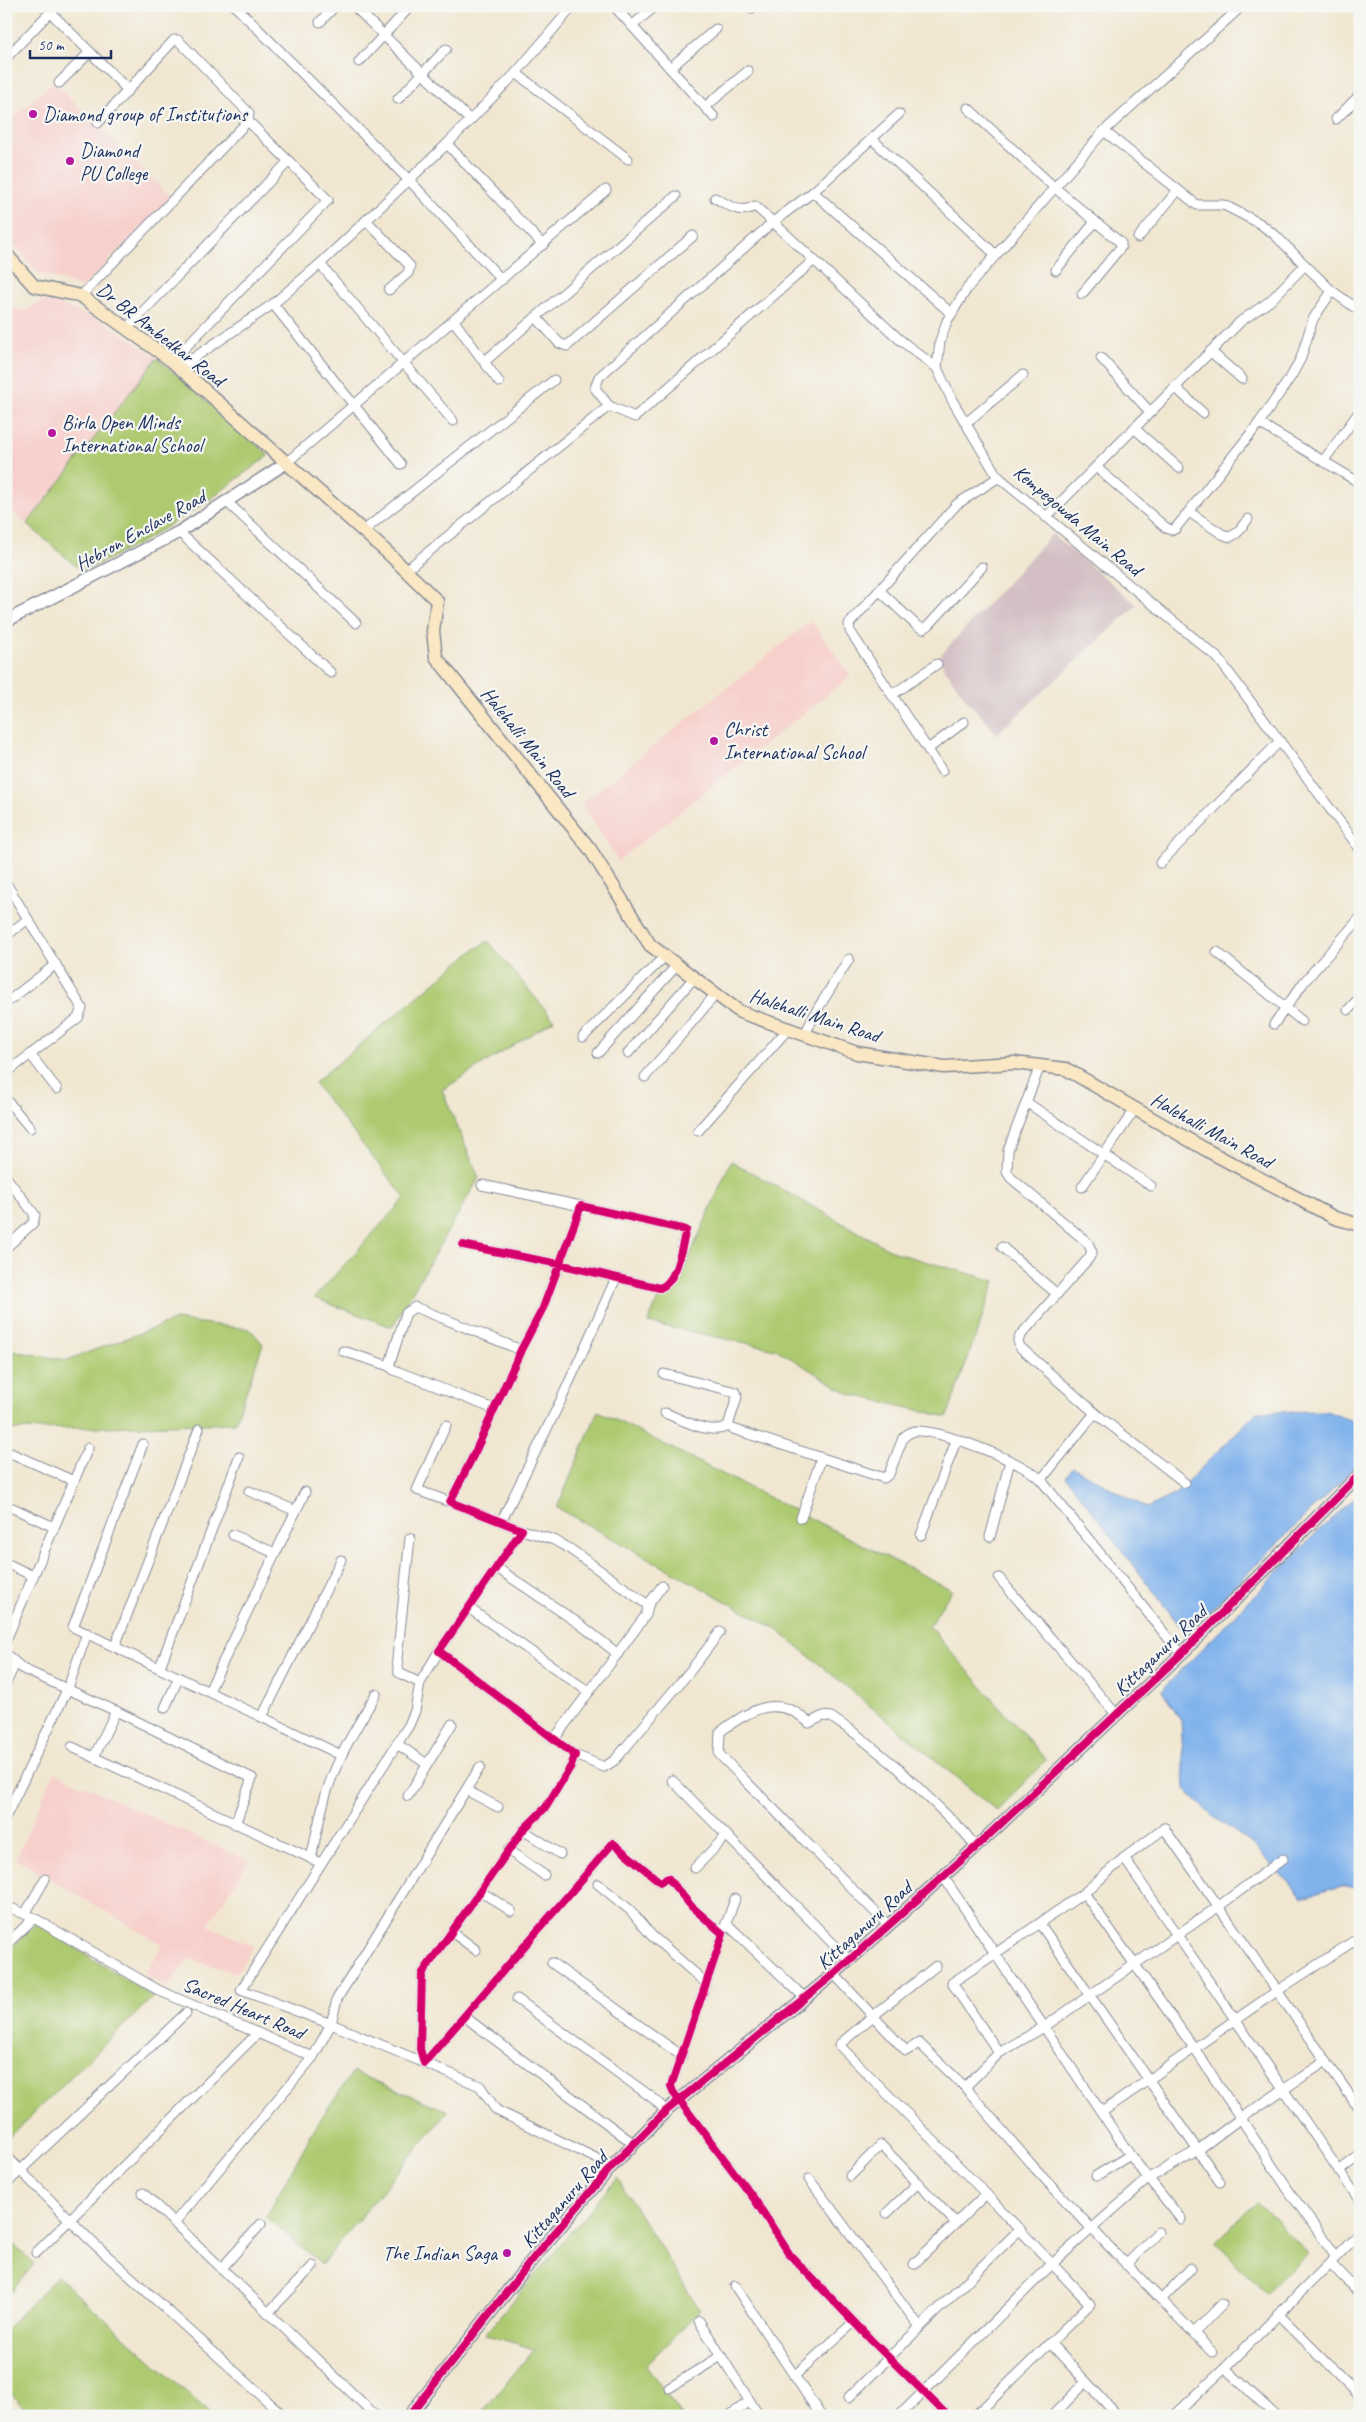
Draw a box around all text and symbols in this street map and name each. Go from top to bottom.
scale bar [30,28,111,60]
text: 50 m [38,36,65,55]
place label: Diamond group of Institutions [43,102,249,127]
marker: Diamond group of Institutions [27,108,39,120]
place label: Diamond PU College [80,138,149,186]
marker: Diamond PU College [64,155,76,167]
street label: Dr BR Ambedkar Road [92,277,232,394]
place label: Birla Open Minds International School [62,410,206,458]
marker: Birla Open Minds International School [46,427,58,439]
street label: Kempegowda Main Road [1008,459,1149,583]
street label: Hebron Enclave Road [71,483,212,577]
street label: Halehalli Main Road [475,682,582,805]
place label: Christ International School [724,717,868,765]
marker: Christ International School [708,735,720,747]
street label: Halehalli Main Road [747,983,886,1049]
street label: Halehalli Main Road [1146,1087,1280,1176]
street label: Kittaganuru Road [1108,1597,1215,1701]
street label: Kittaganuru Road [811,1874,920,1975]
street label: Sacred Heart Road [179,1972,311,2047]
street label: Kittaganuru Road [515,2143,615,2253]
place label: The Indian Saga [383,2241,499,2266]
marker: The Indian Saga [501,2247,513,2259]

